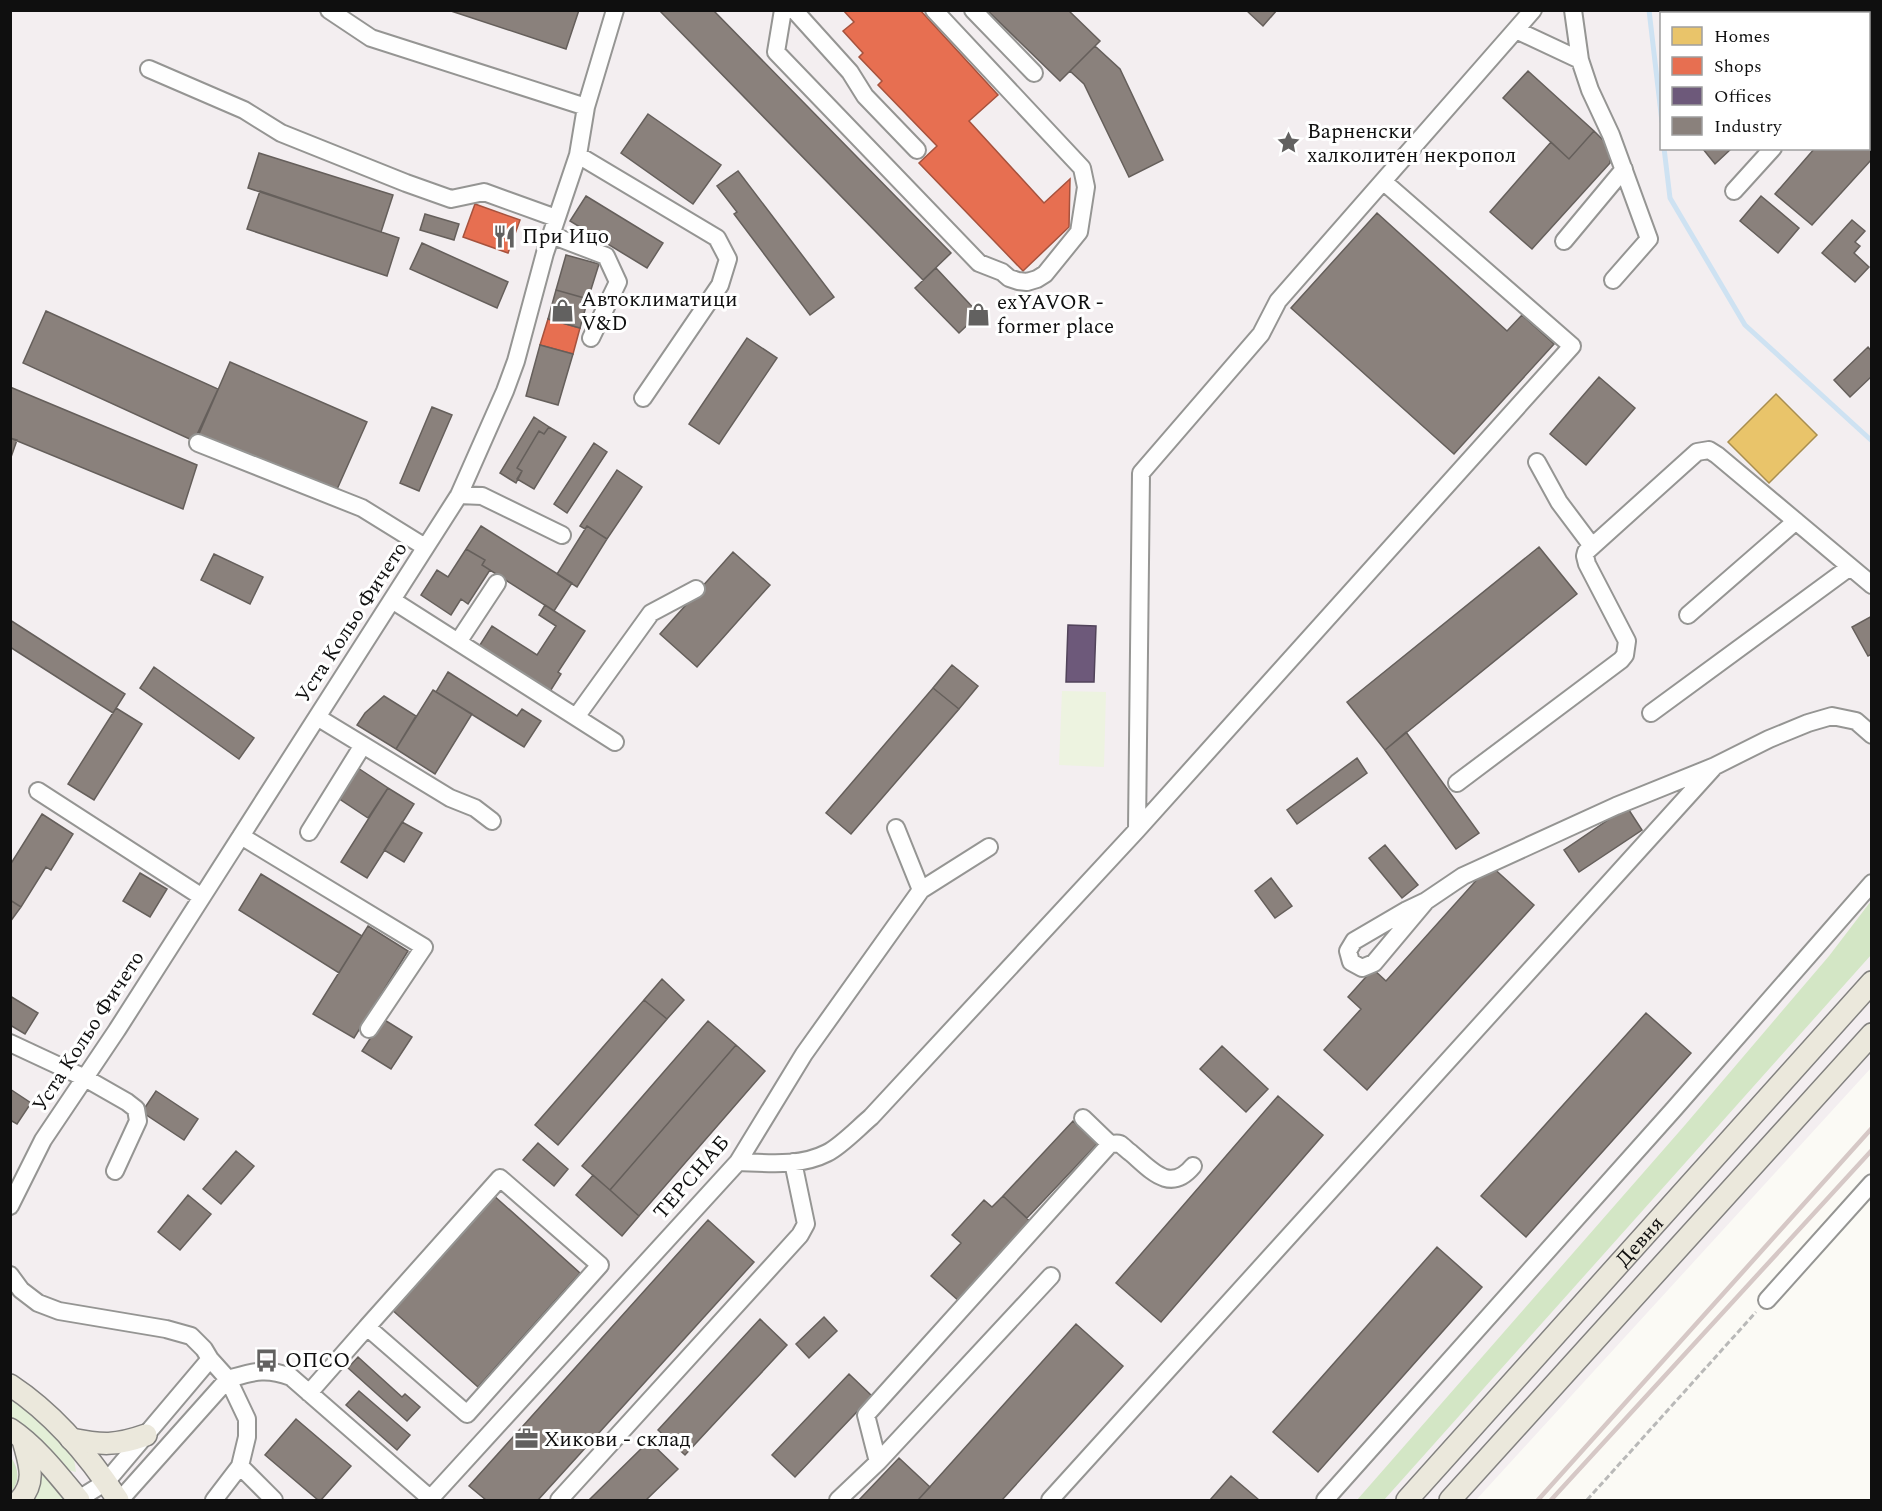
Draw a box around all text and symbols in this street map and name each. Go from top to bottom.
legend [1660,12,1870,150]
text: Homes [1714,23,1770,50]
text: Shops [1714,53,1762,80]
text: Offices [1714,83,1772,110]
text: Industry [1714,113,1783,140]
place label: Варненски халколитен некропол [1307,116,1516,172]
place icon: Варненски халколитен некропол [1276,130,1302,156]
place label: При Ицо [522,221,609,253]
restaurant icon: При Ицо [491,223,517,249]
place label: Автоклиматици V&D [581,284,738,340]
place label: exYAVOR - former place [997,287,1114,343]
shop icon: Автоклиматици V&D [550,298,576,324]
shop icon: exYAVOR - former place [966,301,992,327]
street label: Уста Кольо Фичето [287,535,416,710]
street label: Уста Кольо Фичето [24,944,153,1119]
street label: ТЕРСНАБ [646,1128,738,1227]
street label: Девня [1608,1209,1672,1275]
place label: ОПСО [285,1345,350,1377]
bus stop icon: ОПСО [254,1347,280,1373]
place label: Хикови - склад [544,1424,691,1456]
office icon: Хикови - склад [513,1426,539,1452]

